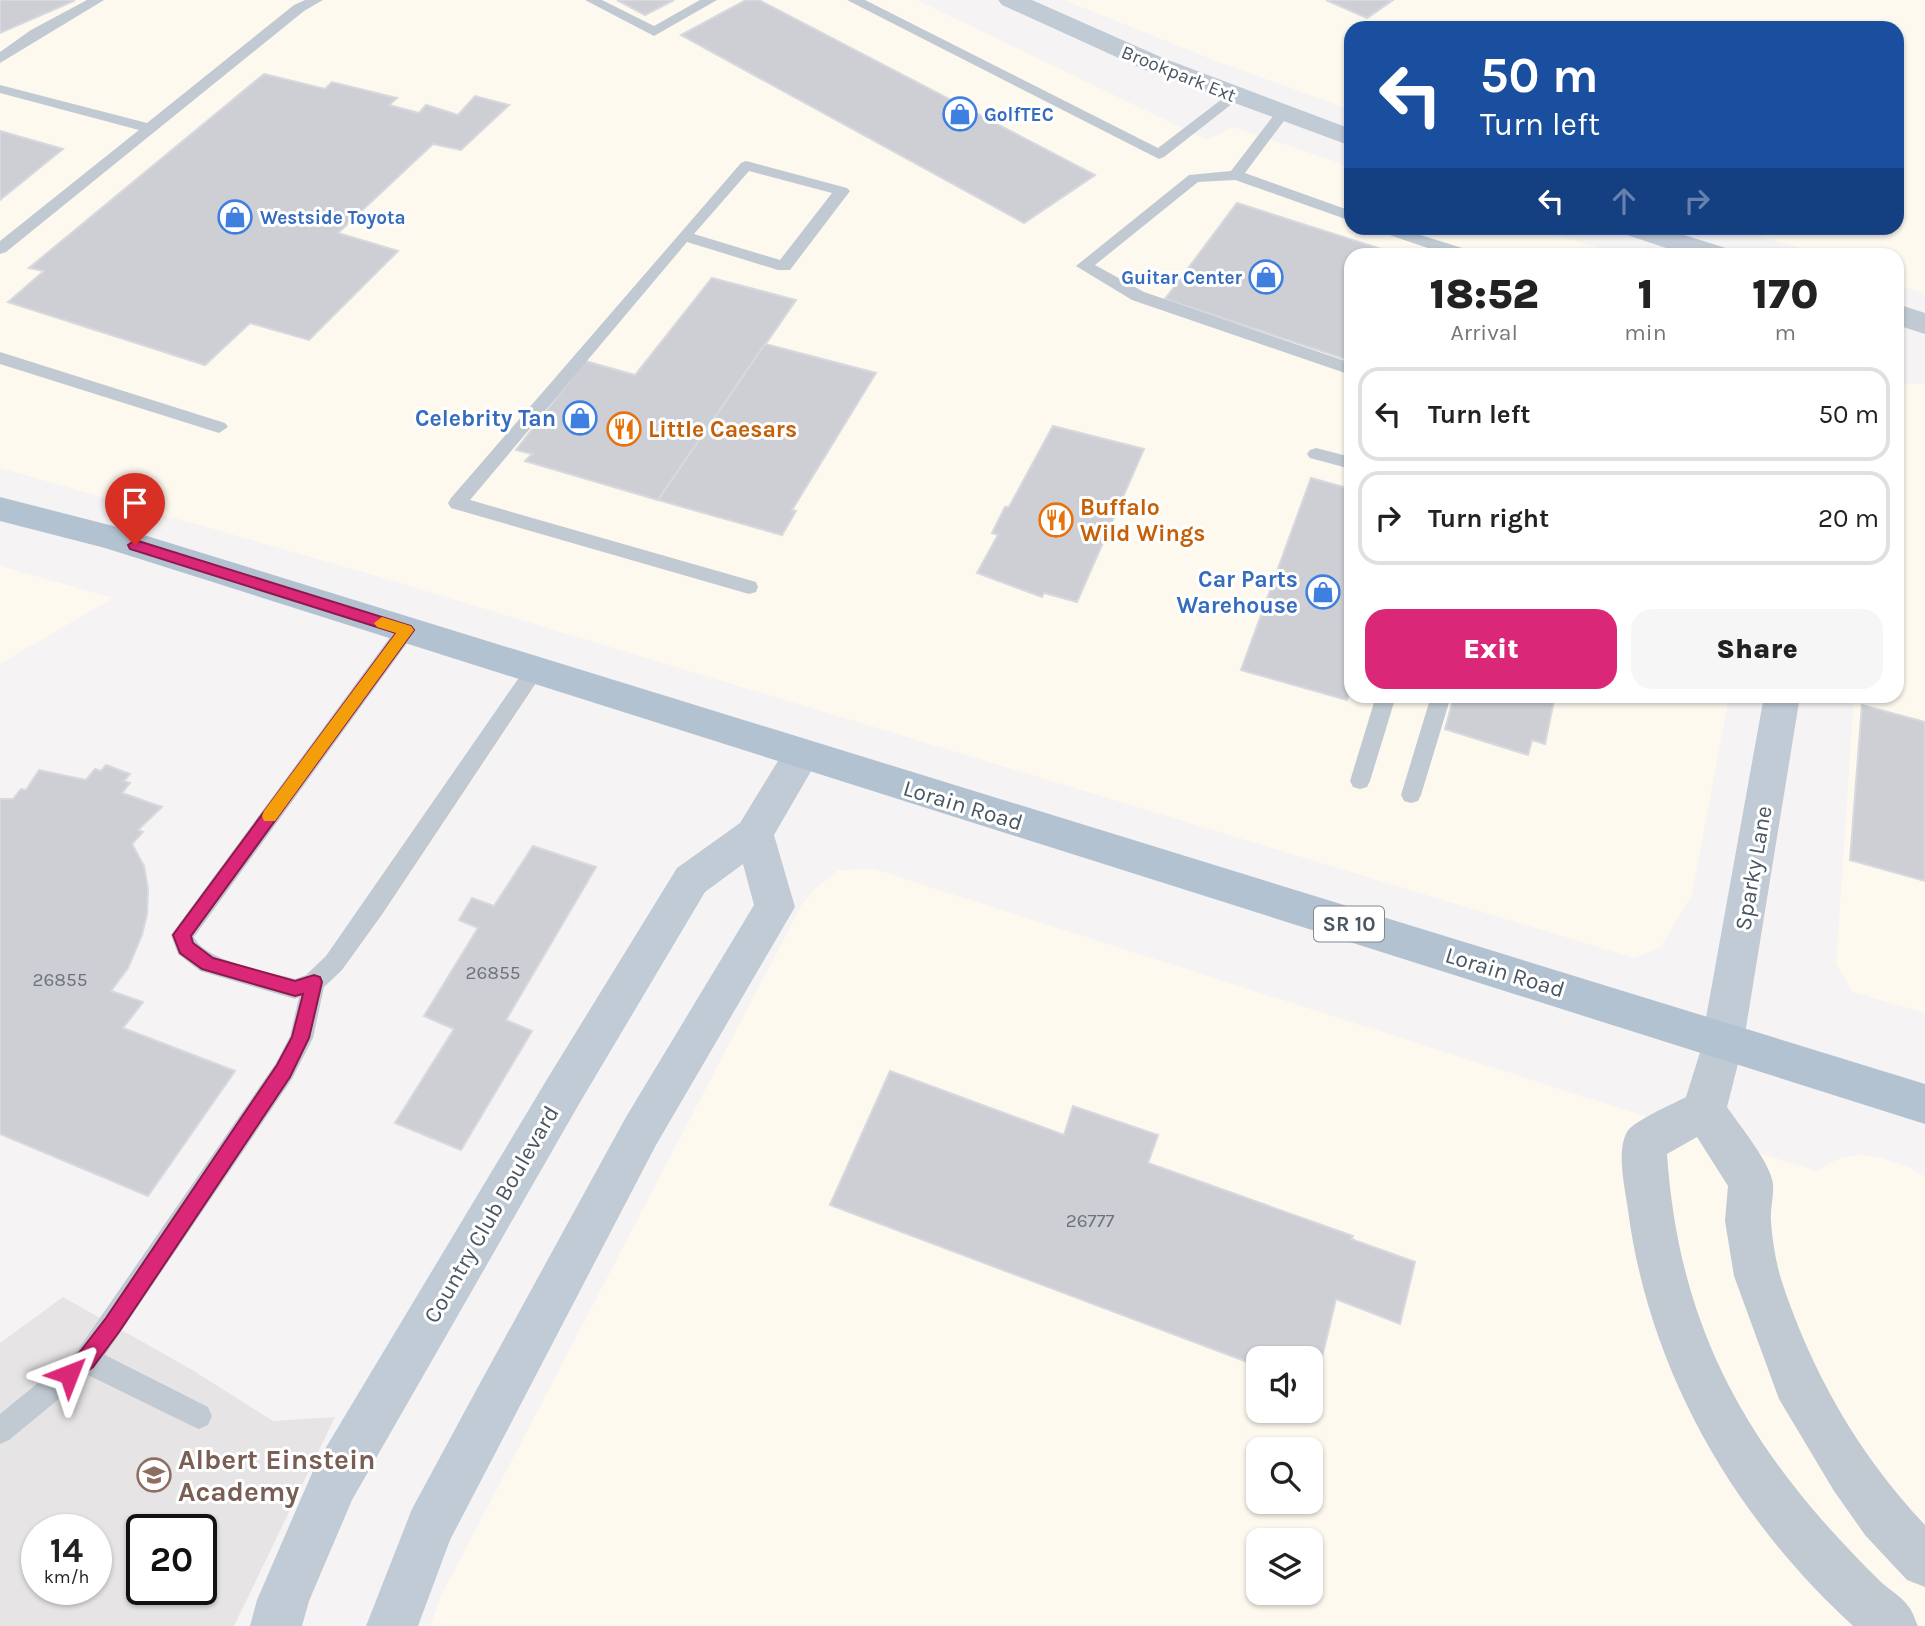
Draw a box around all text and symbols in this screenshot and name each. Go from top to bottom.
street label: Brookpark Ext [1118,41,1239,107]
text: 50 m [1480,47,1598,104]
icon: left [1365,49,1456,140]
shop icon: GolfTEC [941,95,979,133]
place label: GolfTEC [984,104,1054,126]
text: Turn left [1480,106,1600,143]
icon: left [1532,182,1570,220]
icon: ahead [1605,182,1643,220]
icon: right [1678,182,1716,220]
shop icon: Westside Toyota [216,198,254,236]
place label: Westside Toyota [260,207,406,229]
shop icon: Guitar Center [1247,258,1285,296]
place label: Guitar Center [1121,267,1243,289]
text: 18:52 [1429,269,1539,319]
text: 1 [1637,269,1654,319]
text: 170 [1752,269,1819,319]
text: Arrival [1450,319,1518,346]
text: min [1624,319,1667,346]
text: m [1775,319,1796,346]
icon: left [1369,395,1407,433]
shop icon: Celebrity Tan [561,399,599,437]
text: Turn left [1428,399,1530,430]
text: 50 m [1818,399,1879,430]
place label: Celebrity Tan [415,405,556,432]
restaurant icon: Little Caesars [605,410,643,448]
place label: Little Caesars [648,416,797,443]
pin [105,473,165,545]
icon: arrive [116,484,154,522]
place label: Buffalo Wild Wings [1080,494,1205,547]
icon: right [1369,499,1407,537]
restaurant icon: Buffalo Wild Wings [1037,501,1075,539]
text: Turn right [1428,503,1549,534]
text: 20 m [1818,503,1879,534]
place label: Car Parts Warehouse [1176,566,1298,619]
shop icon: Car Parts Warehouse [1304,573,1342,611]
button: Exit [1365,609,1617,689]
button: Share [1631,609,1883,689]
street label: Lorain Road [900,775,1026,836]
street label: Sparky Lane [1729,804,1778,933]
road number: SR 10 [1314,906,1384,942]
street label: Lorain Road [1442,942,1568,1003]
house number: 26855 [465,962,521,984]
house number: 26855 [32,969,88,991]
street label: Country Club Boulevard [418,1101,565,1328]
house number: 26777 [1066,1210,1114,1232]
position arrow [32,1337,106,1411]
map controls [1246,1346,1323,1605]
button: sound [1246,1346,1323,1423]
button: search [1246,1437,1323,1514]
place label: Albert Einstein Academy [178,1443,376,1508]
school or university icon: Albert Einstein Academy [135,1456,173,1494]
speed limit sign: 20 [126,1514,217,1605]
button: layers [1246,1528,1323,1605]
text: 14 [50,1530,83,1571]
text: km/h [44,1566,89,1588]

